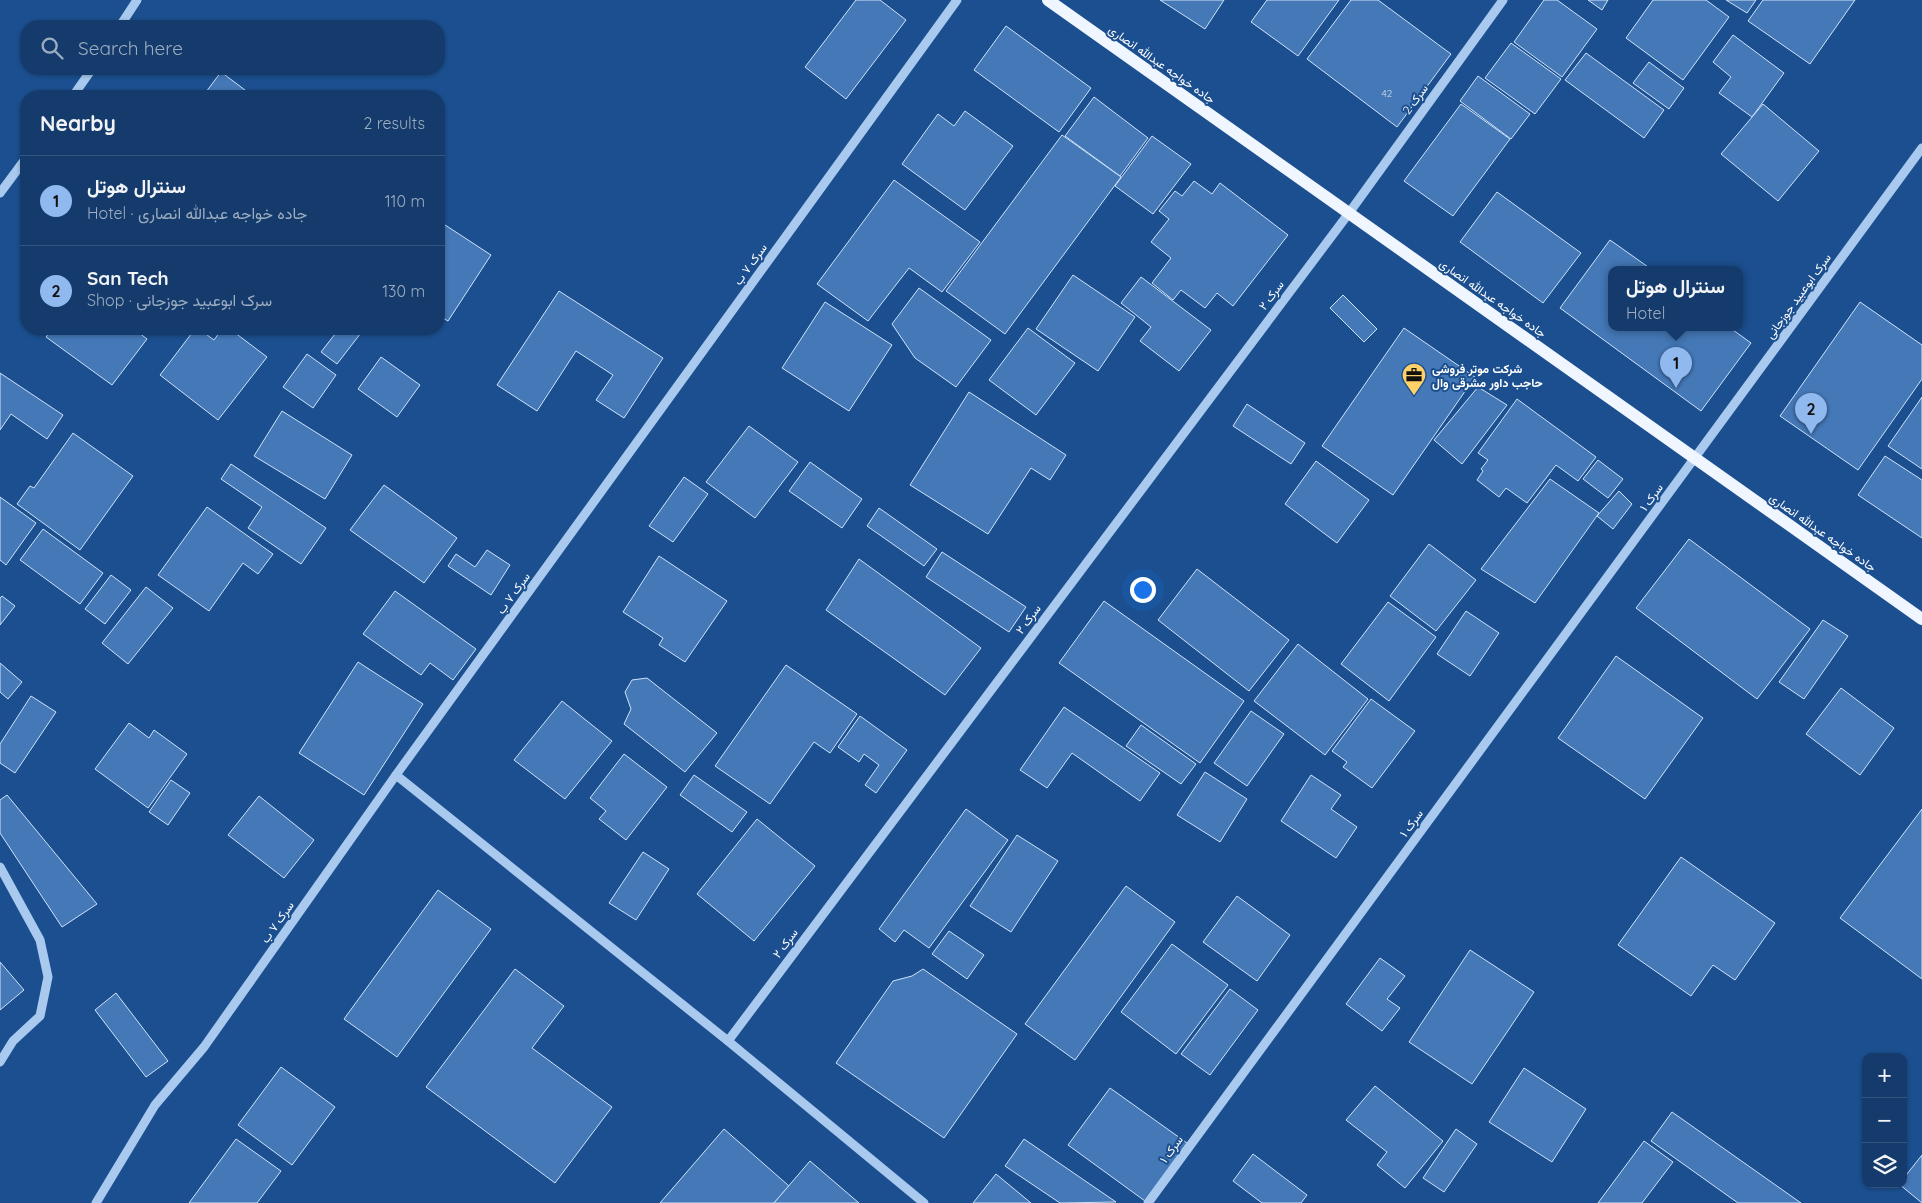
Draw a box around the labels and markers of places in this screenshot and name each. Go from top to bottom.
pin: 1 [1660,347,1692,388]
place label: شرکت موتر فروشی حاجب داور مشرقی وال [1432,361,1543,391]
office icon: شرکت موتر فروشی حاجب داور مشرقی وال [1401,362,1427,396]
pin: 2 [1795,393,1827,434]

